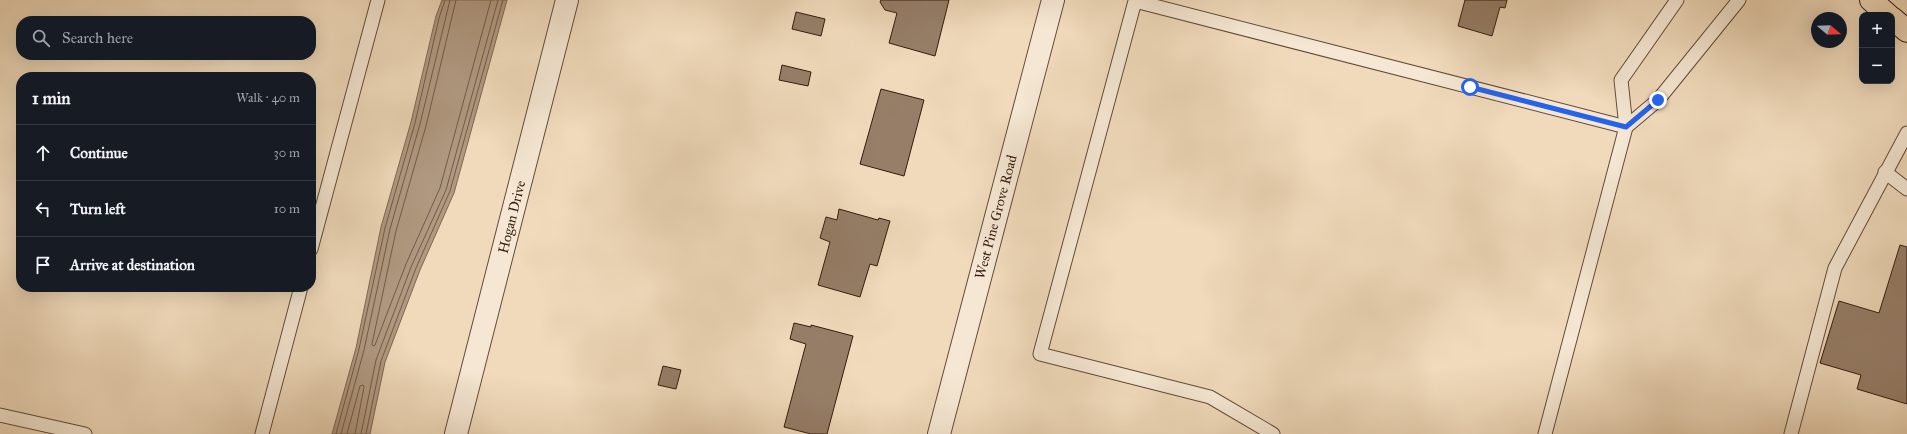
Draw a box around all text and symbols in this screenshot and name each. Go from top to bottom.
north arrow [1811,12,1847,48]
map controls [1859,12,1895,84]
button: + [1859,12,1895,48]
search box [16,16,316,60]
icon: search [30,27,52,49]
text: Search here [62,29,133,47]
button: − [1859,48,1895,84]
route start [1461,78,1479,96]
text: 1 min [32,88,71,109]
text: Walk · 40 m [236,90,300,106]
route end [1649,91,1667,109]
icon: ahead [32,142,54,164]
text: Continue [70,144,128,162]
text: 30 m [274,145,300,161]
street label: West Pine Grove Road [971,153,1021,281]
street label: Hogan Drive [495,179,529,255]
icon: left [32,198,54,220]
text: Turn left [70,200,126,218]
text: 10 m [274,201,300,217]
icon: arrive [32,254,54,276]
text: Arrive at destination [70,256,195,274]

